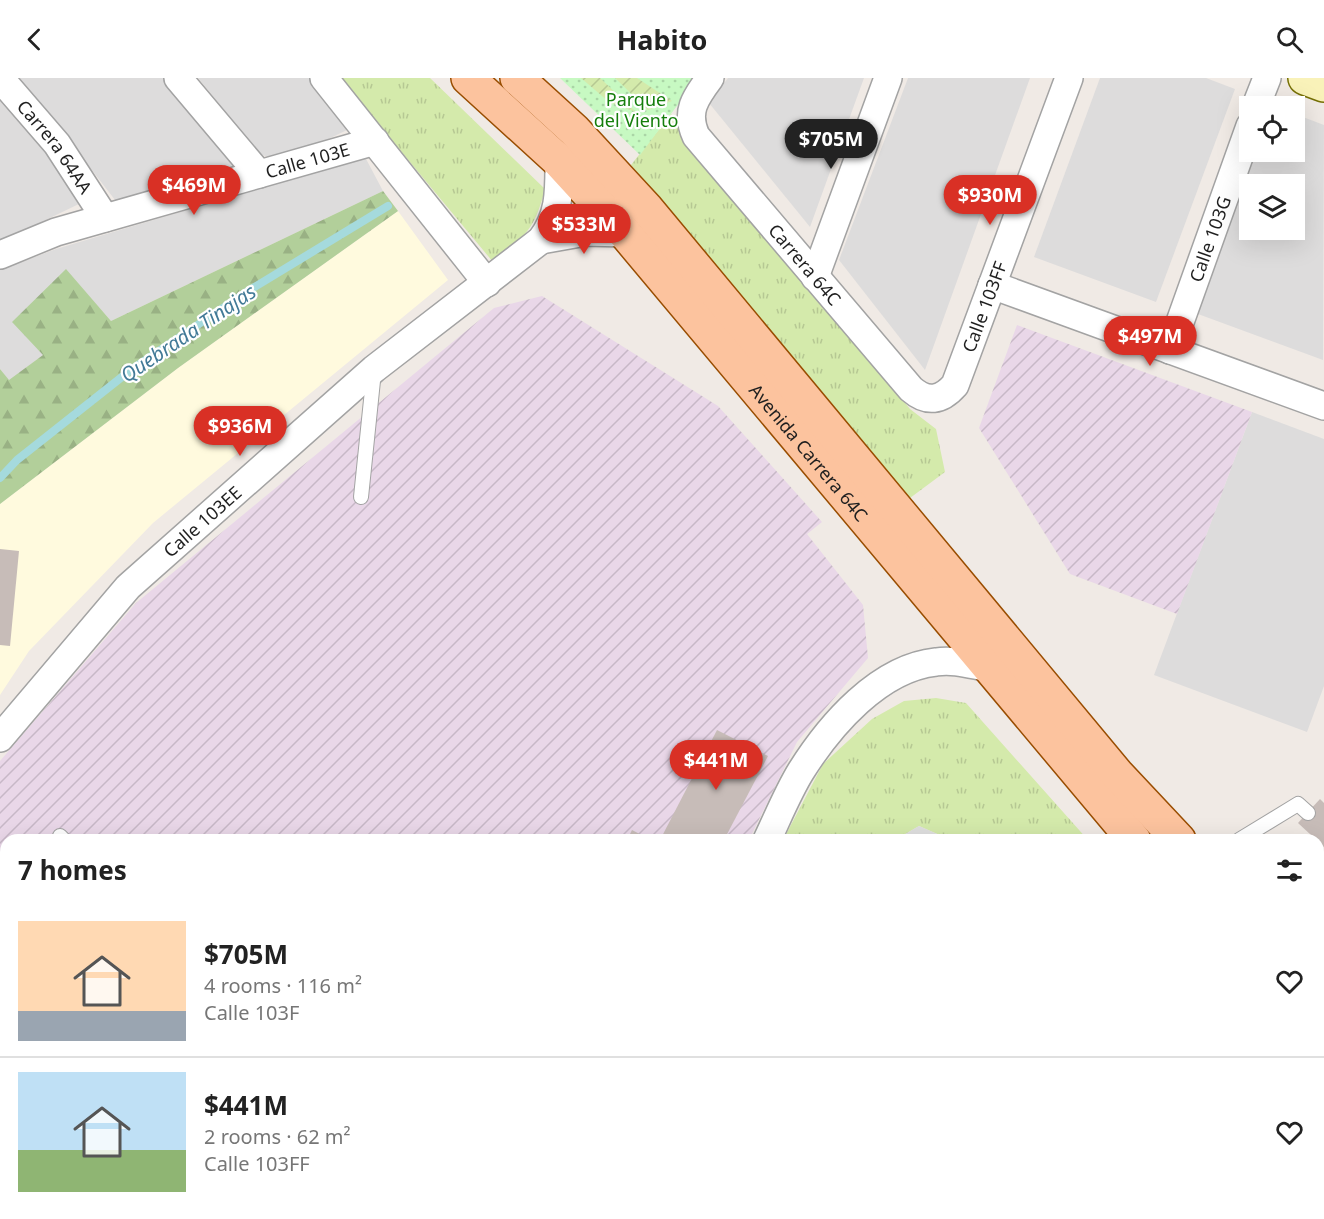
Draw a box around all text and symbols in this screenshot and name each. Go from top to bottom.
text: Habito [617,21,707,58]
icon: back [18,23,51,56]
icon: search [1273,23,1306,56]
park label: Parque del Viento [594,87,678,132]
street label: Carrera 64AA [12,94,98,198]
map controls [1239,96,1305,240]
button: locate [1239,96,1305,162]
pin: $705M [789,119,873,170]
text: $705M [799,125,863,152]
street label: Calle 103E [263,137,352,184]
pin: $469M [152,165,236,216]
text: $469M [162,171,226,198]
button: layers [1239,174,1305,240]
pin: $930M [948,175,1032,226]
text: $930M [958,181,1022,208]
street label: Calle 103G [1183,193,1236,285]
pin: $533M [542,204,626,255]
text: $533M [552,210,616,237]
street label: Carrera 64C [763,218,847,310]
street label: Calle 103FF [956,258,1012,356]
water label: Quebrada Tinajas [115,277,261,388]
pin: $497M [1108,316,1192,367]
text: $497M [1118,322,1182,349]
street label: Avenida Carrera 64C [744,378,873,526]
pin: $936M [198,406,282,457]
text: $936M [208,412,272,439]
street label: Calle 103EE [158,480,246,562]
pin: $441M [674,740,758,791]
text: $441M [684,746,748,773]
text: 7 homes [18,852,127,888]
icon: filters [1273,854,1306,887]
text: $705M [204,936,288,972]
icon: home [66,945,138,1017]
icon: heart [1273,965,1306,998]
text: 4 rooms · 116 m² [204,972,362,999]
text: Calle 103F [204,999,299,1026]
text: $441M [204,1087,288,1123]
icon: home [66,1096,138,1168]
icon: heart [1273,1116,1306,1149]
text: 2 rooms · 62 m² [204,1123,351,1150]
text: Calle 103FF [204,1150,310,1177]

